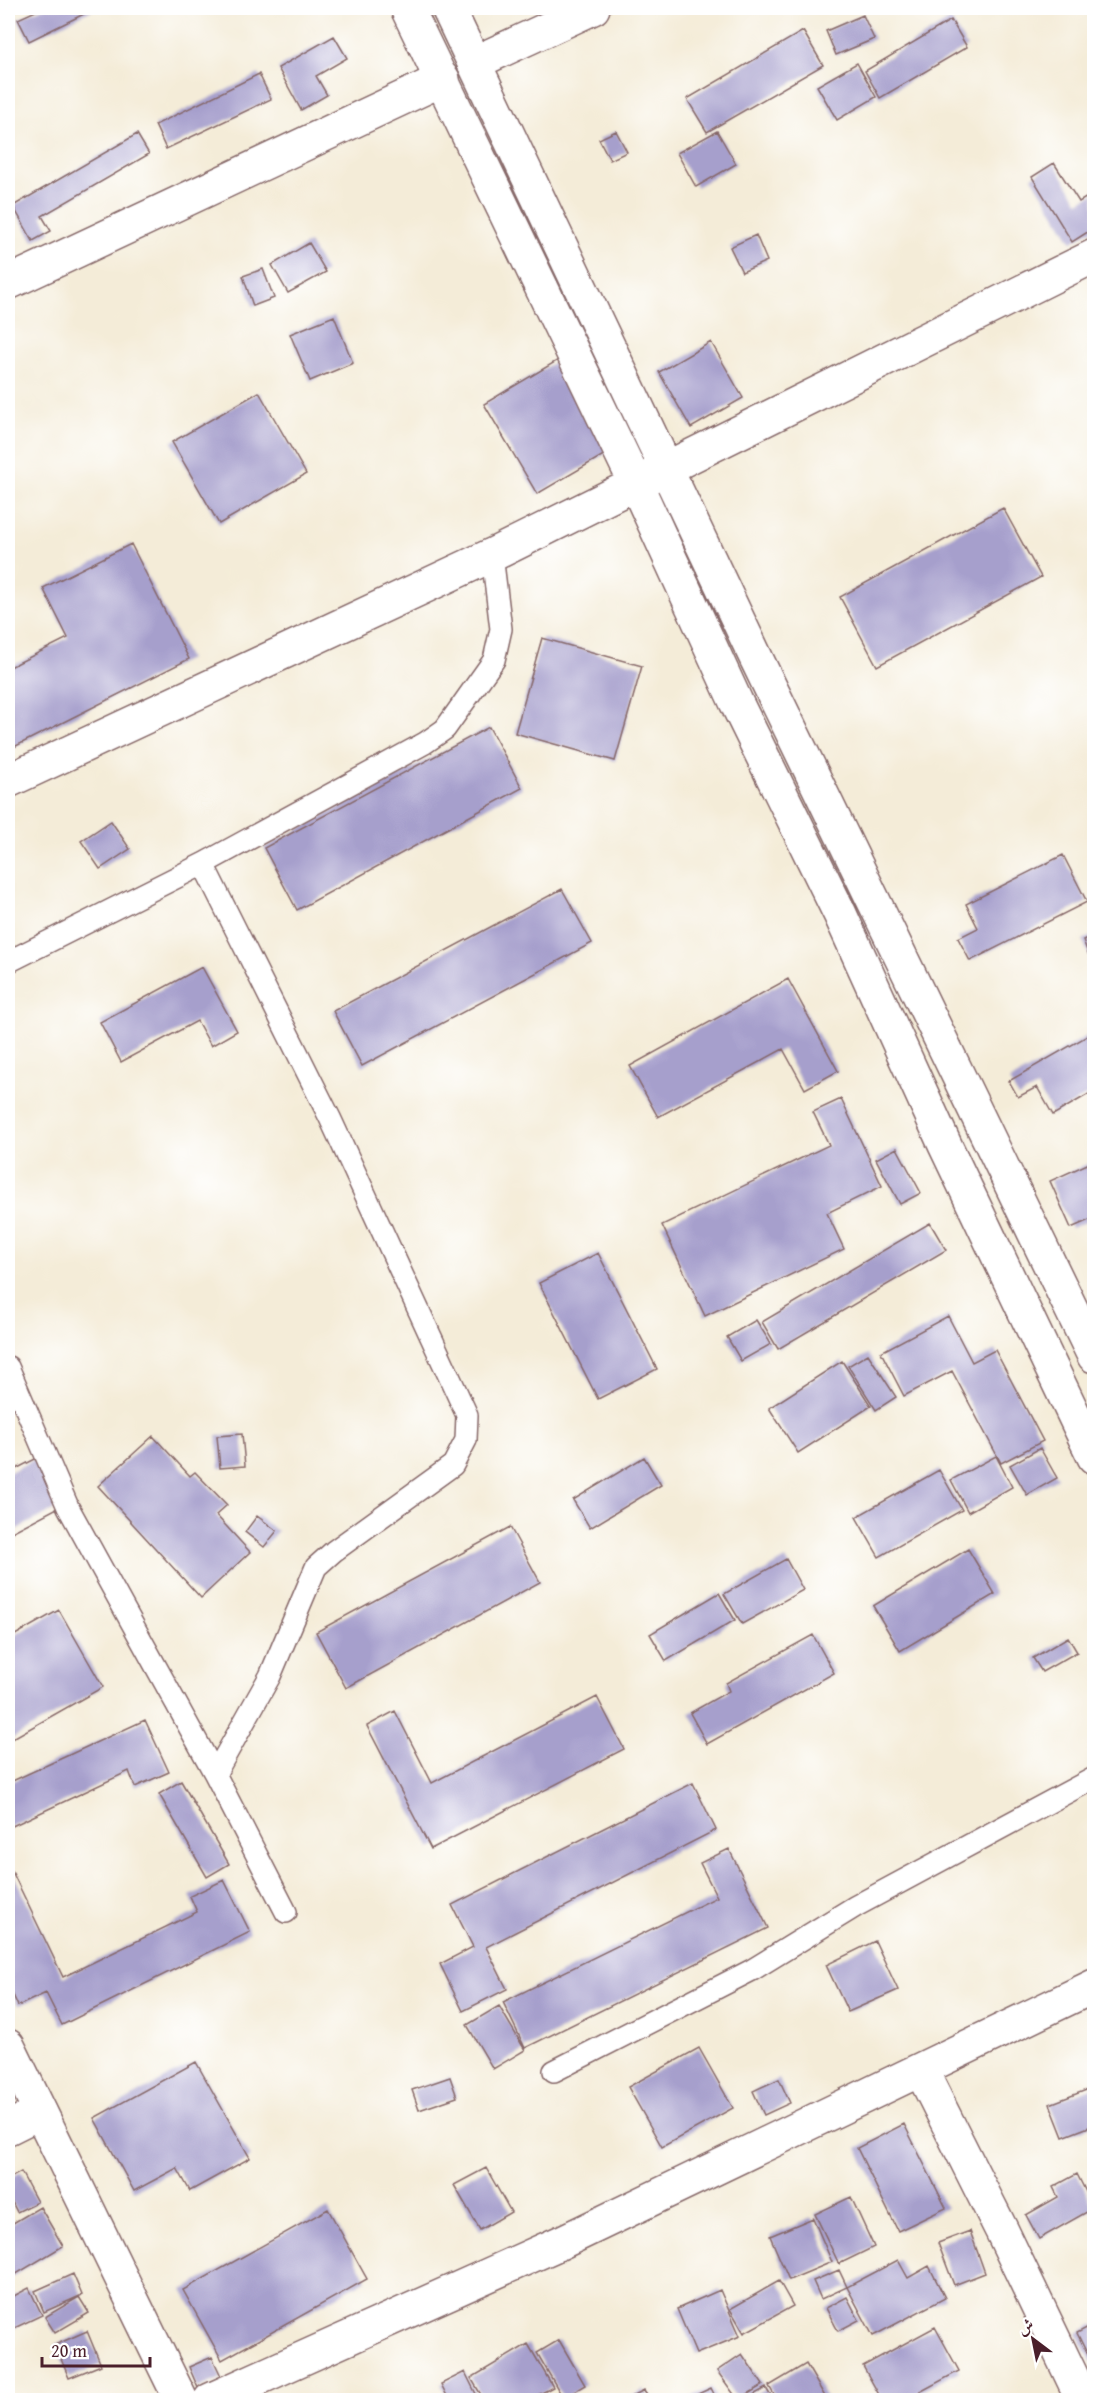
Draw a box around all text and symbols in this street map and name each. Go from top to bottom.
north arrow [1003,2309,1063,2369]
text: ش [1012,2312,1038,2341]
scale bar [42,2330,150,2368]
text: 20 m [51,2337,87,2364]

